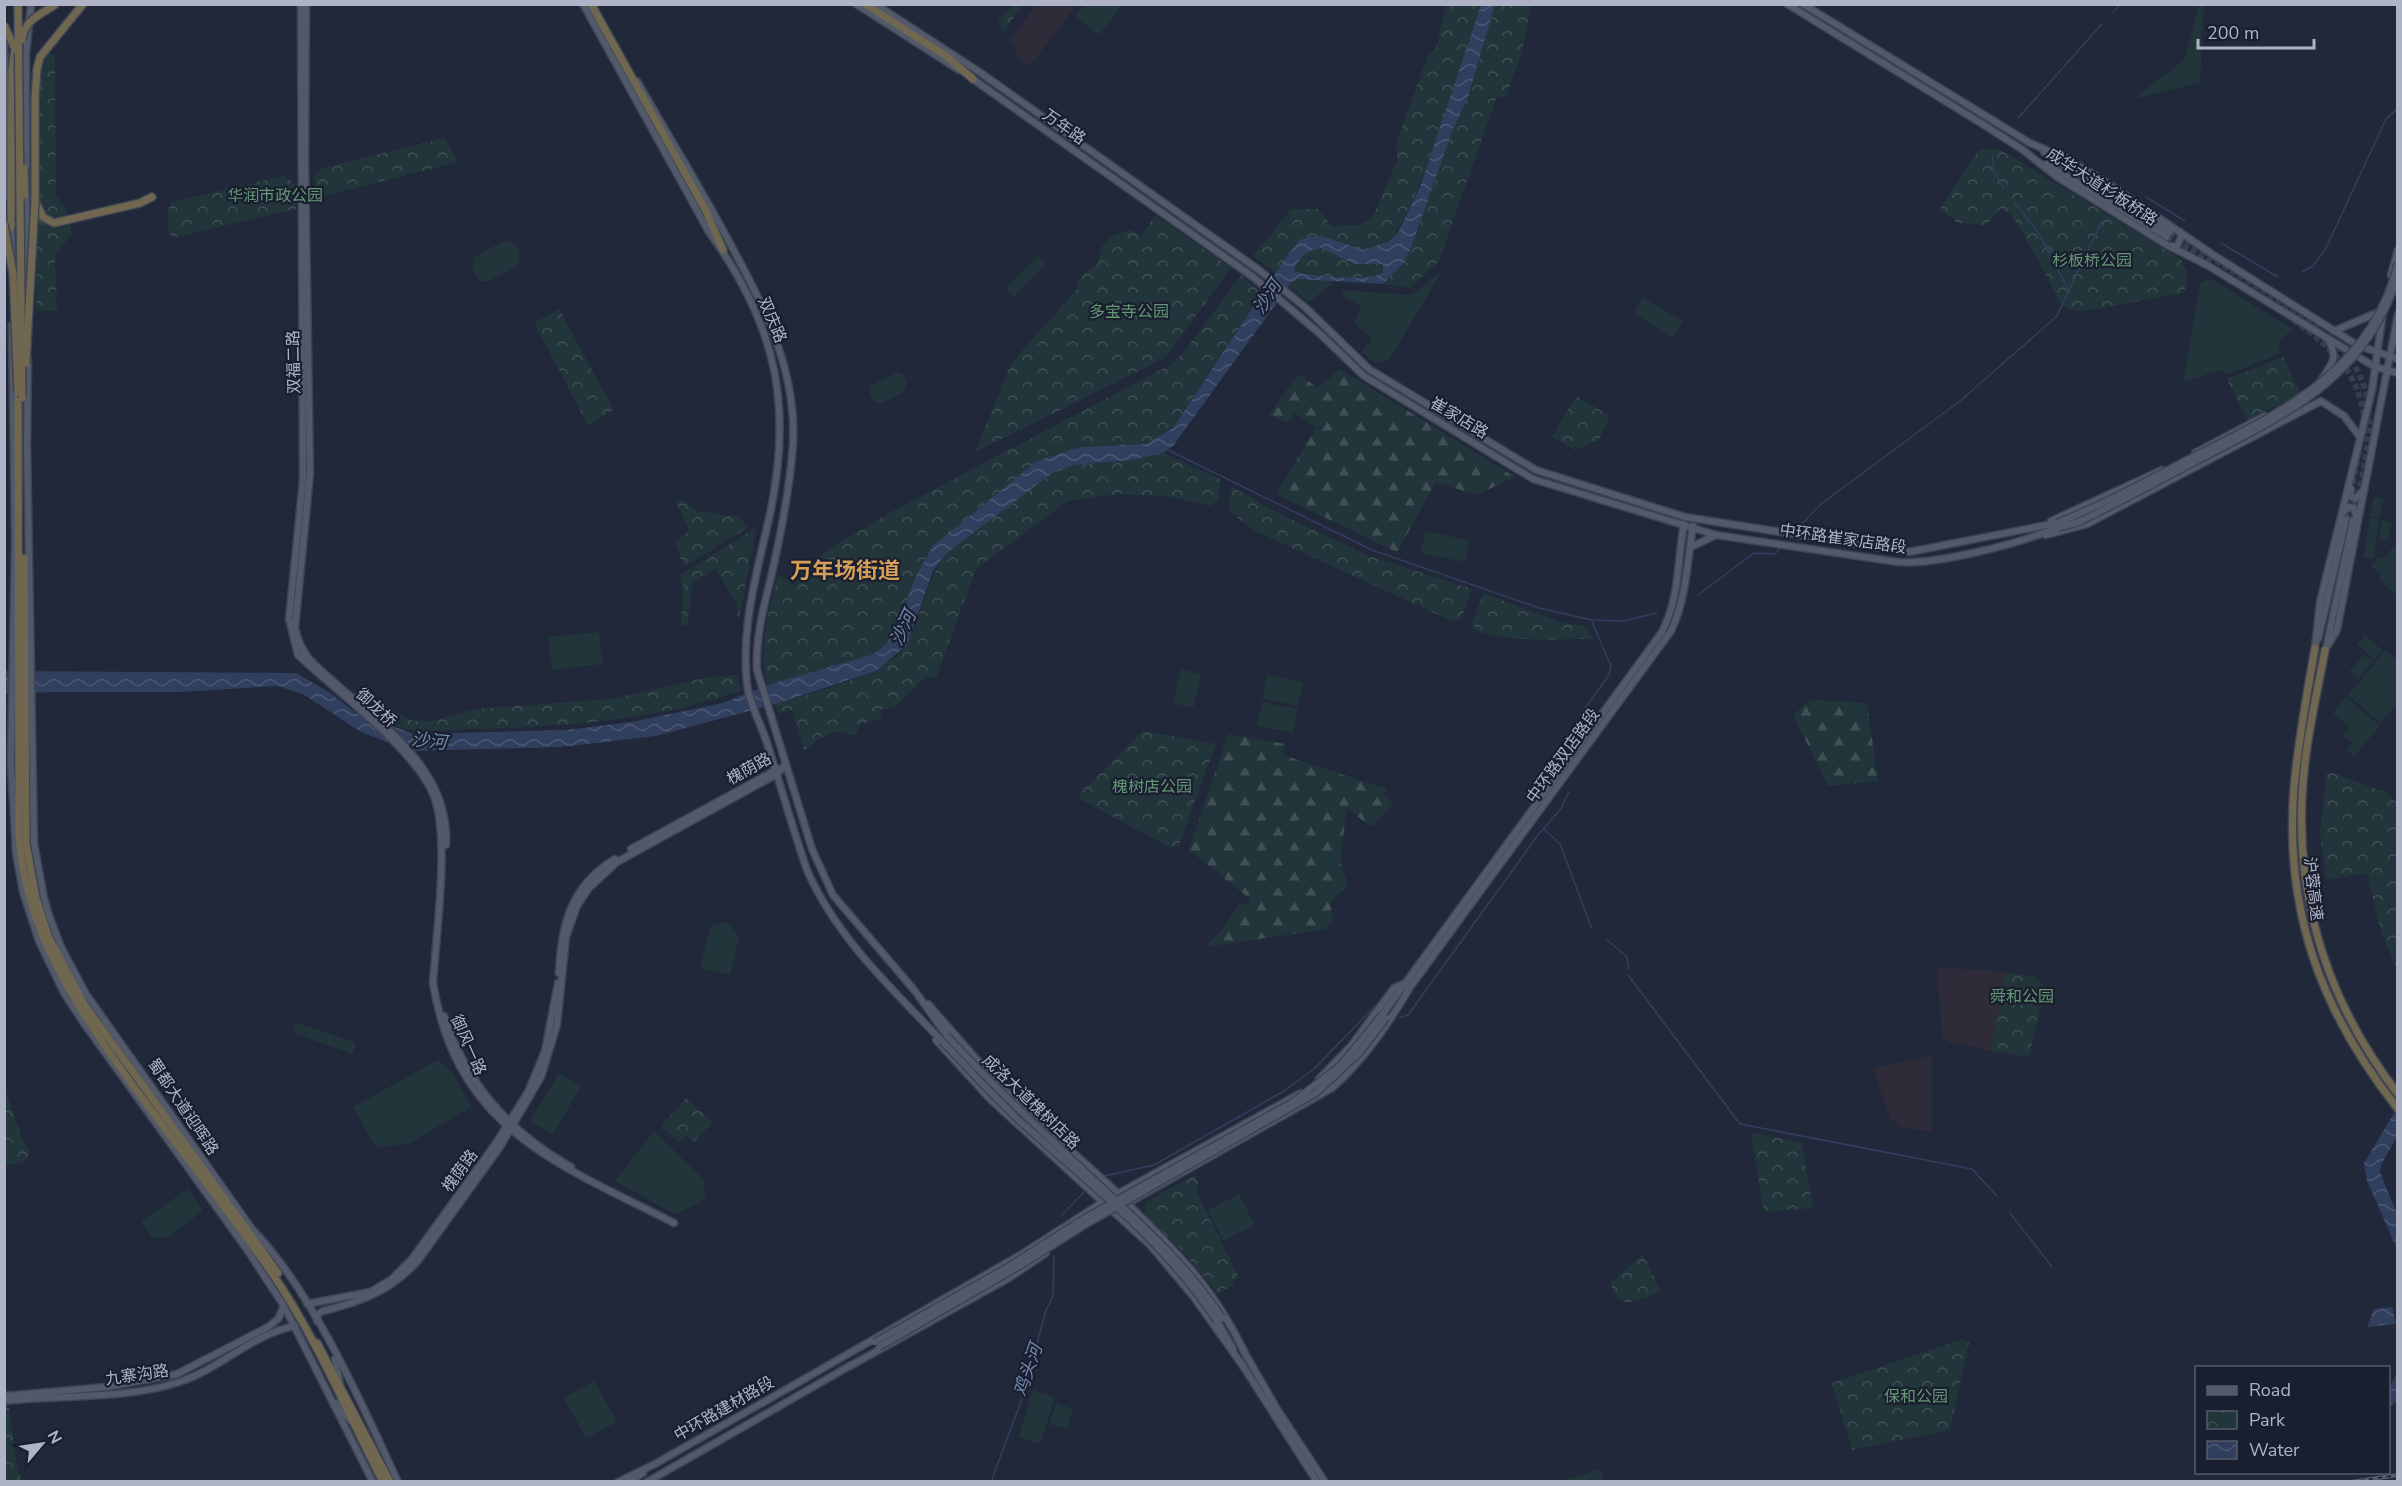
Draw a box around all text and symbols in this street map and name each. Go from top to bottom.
scale bar [2198,12,2314,50]
text: 200 m [2207,21,2259,45]
street label: 万年路 [1038,104,1090,150]
street label: 成华大道杉板桥路 [2042,143,2162,231]
park label: 华润市政公园 [227,185,323,207]
park label: 杉板桥公园 [2052,250,2132,272]
water label: 沙河 [1247,273,1289,319]
street label: 双庆路 [752,294,792,346]
park label: 多宝寺公园 [1089,301,1169,323]
street label: 双福二路 [282,330,306,394]
street label: 崔家店路 [1426,392,1492,444]
street label: 中环路崔家店路段 [1778,519,1908,559]
district label: 万年场街道 [790,556,900,586]
water label: 沙河 [885,604,923,649]
street label: 御龙桥 [351,684,401,732]
street label: 中环路双店路段 [1521,704,1605,808]
water label: 沙河 [410,727,451,755]
street label: 槐荫路 [723,748,775,790]
park label: 槐树店公园 [1112,776,1192,798]
street label: 沪蓉高速 [2298,856,2328,922]
park label: 舜和公园 [1990,986,2054,1008]
street label: 御风一路 [445,1011,491,1079]
street label: 成洛大道槐树店路 [977,1050,1085,1154]
street label: 蜀都大道迎晖路 [143,1054,223,1160]
street label: 槐荫路 [437,1145,483,1197]
water label: 鸡头河 [1008,1338,1049,1399]
street label: 九寨沟路 [104,1360,170,1390]
legend [2195,1366,2390,1474]
street label: 中环路建材路段 [670,1371,778,1447]
text: Road [2249,1378,2291,1402]
park label: 保和公园 [1884,1386,1948,1408]
text: Park [2249,1408,2286,1432]
north arrow [12,1414,72,1474]
text: N [42,1427,67,1448]
text: Water [2249,1438,2300,1462]

